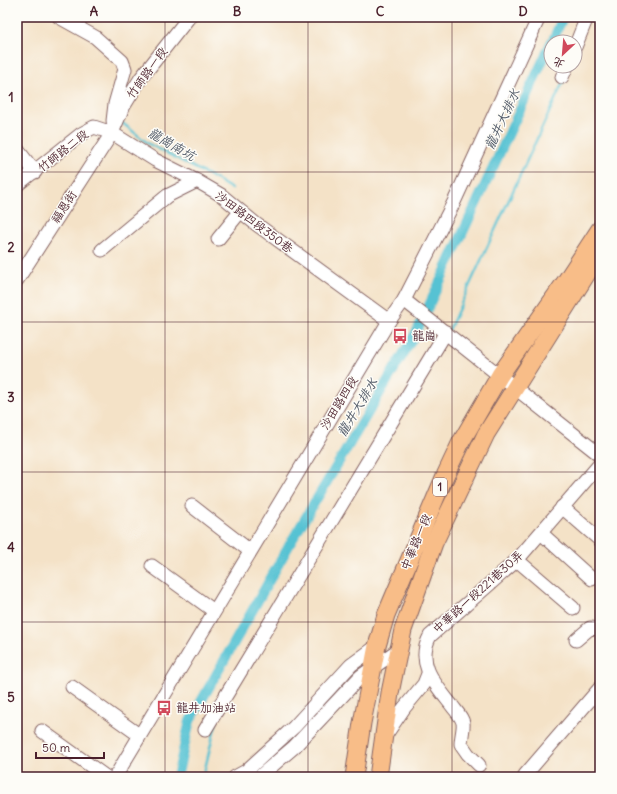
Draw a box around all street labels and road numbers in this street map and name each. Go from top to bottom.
street label: 竹師路一段 [123,44,170,101]
street label: 竹師路二段 [34,126,91,175]
street label: 沙田路四段350巷 [212,187,296,256]
street label: 福恩街 [47,188,80,226]
street label: 沙田路四段 [317,373,360,432]
road number: 1 [433,478,447,496]
street label: 中華路一段 [397,511,434,572]
street label: 中華路一段221巷30弄 [429,547,526,636]

